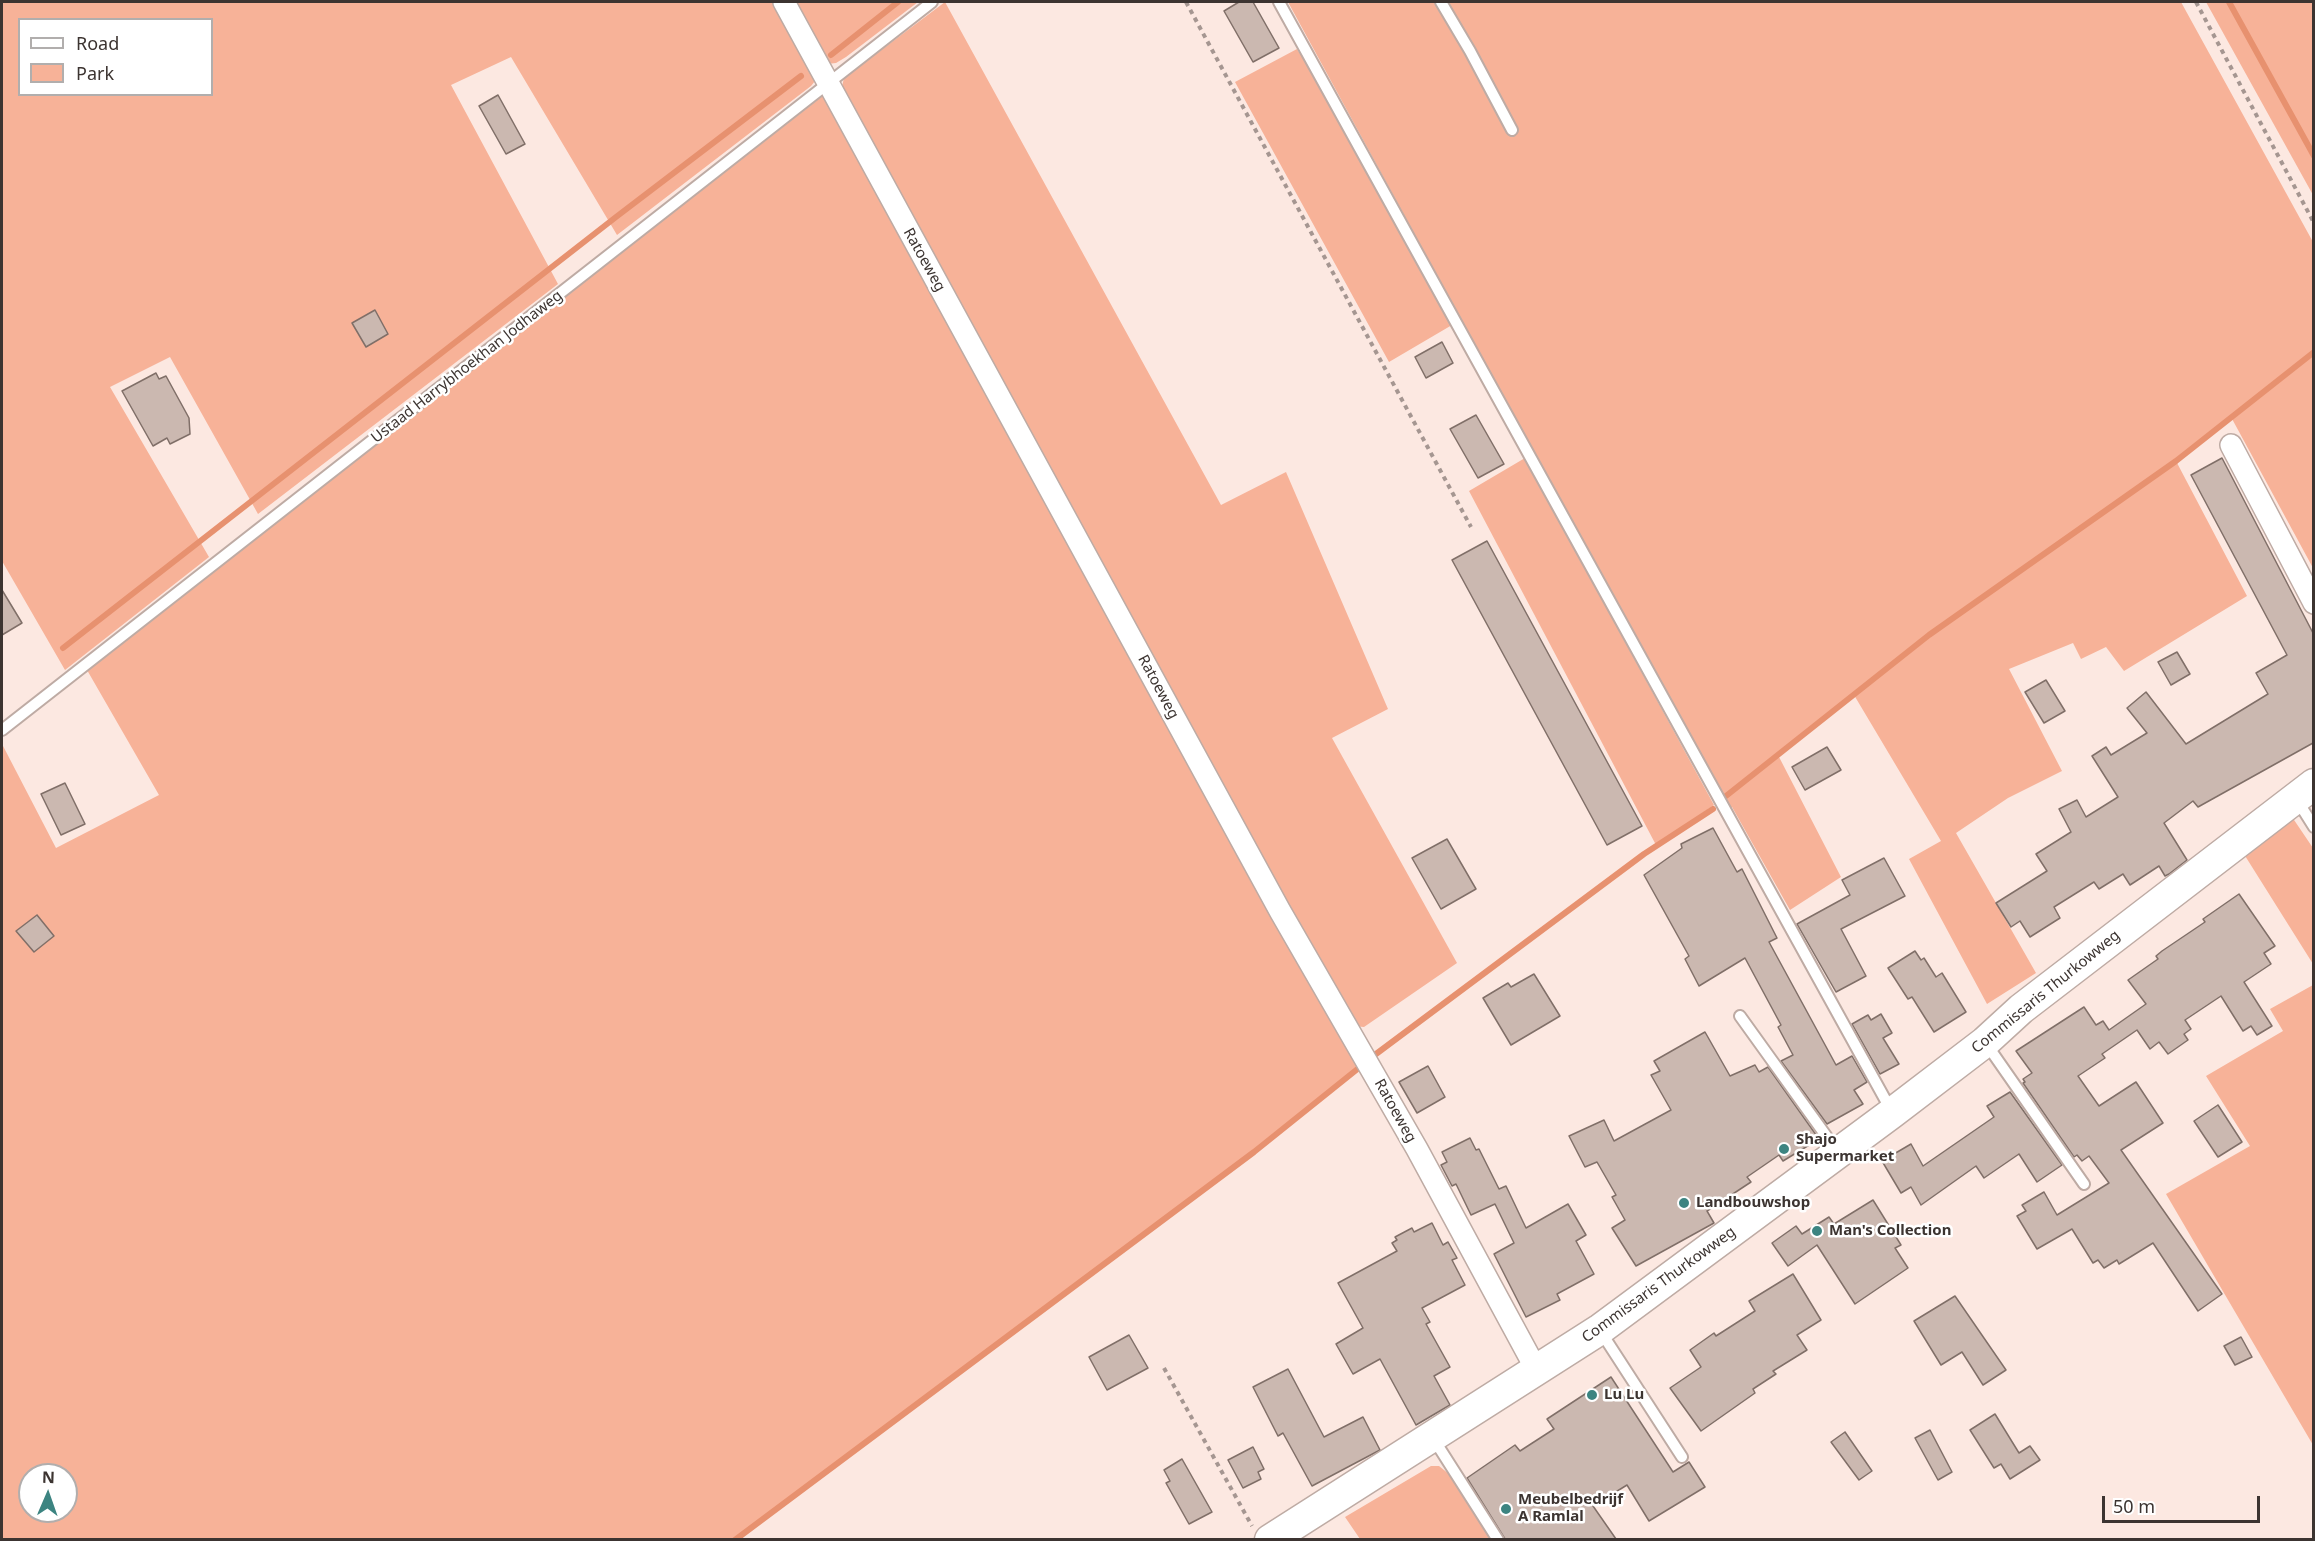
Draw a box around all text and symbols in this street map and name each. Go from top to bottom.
legend [18,18,213,96]
text: Road [76,31,119,55]
text: Park [76,61,114,85]
street label: Ratoeweg [899,225,949,295]
street label: Ustaad Harrybhoekhan Jodhaweg [368,287,566,447]
street label: Ratoeweg [1134,652,1182,722]
street label: Commissaris Thurkowweg [1968,927,2124,1057]
street label: Ratoeweg [1370,1076,1420,1146]
place label: Shajo Supermarket [1796,1131,1894,1166]
marker: Shajo Supermarket [1777,1142,1791,1156]
place label: Landbouwshop [1696,1194,1810,1212]
marker: Landbouwshop [1677,1196,1691,1210]
place label: Man's Collection [1829,1222,1951,1240]
street label: Commissaris Thurkowweg [1579,1223,1739,1347]
marker: Man's Collection [1810,1224,1824,1238]
place label: Lu Lu [1604,1386,1644,1404]
marker: Lu Lu [1585,1388,1599,1402]
north arrow [18,1463,78,1523]
text: N [42,1466,55,1488]
scale bar [2105,1484,2262,1522]
place label: Meubelbedrijf A Ramlal [1518,1491,1623,1526]
text: 50 m [2113,1494,2155,1518]
marker: Meubelbedrijf A Ramlal [1499,1502,1513,1516]

